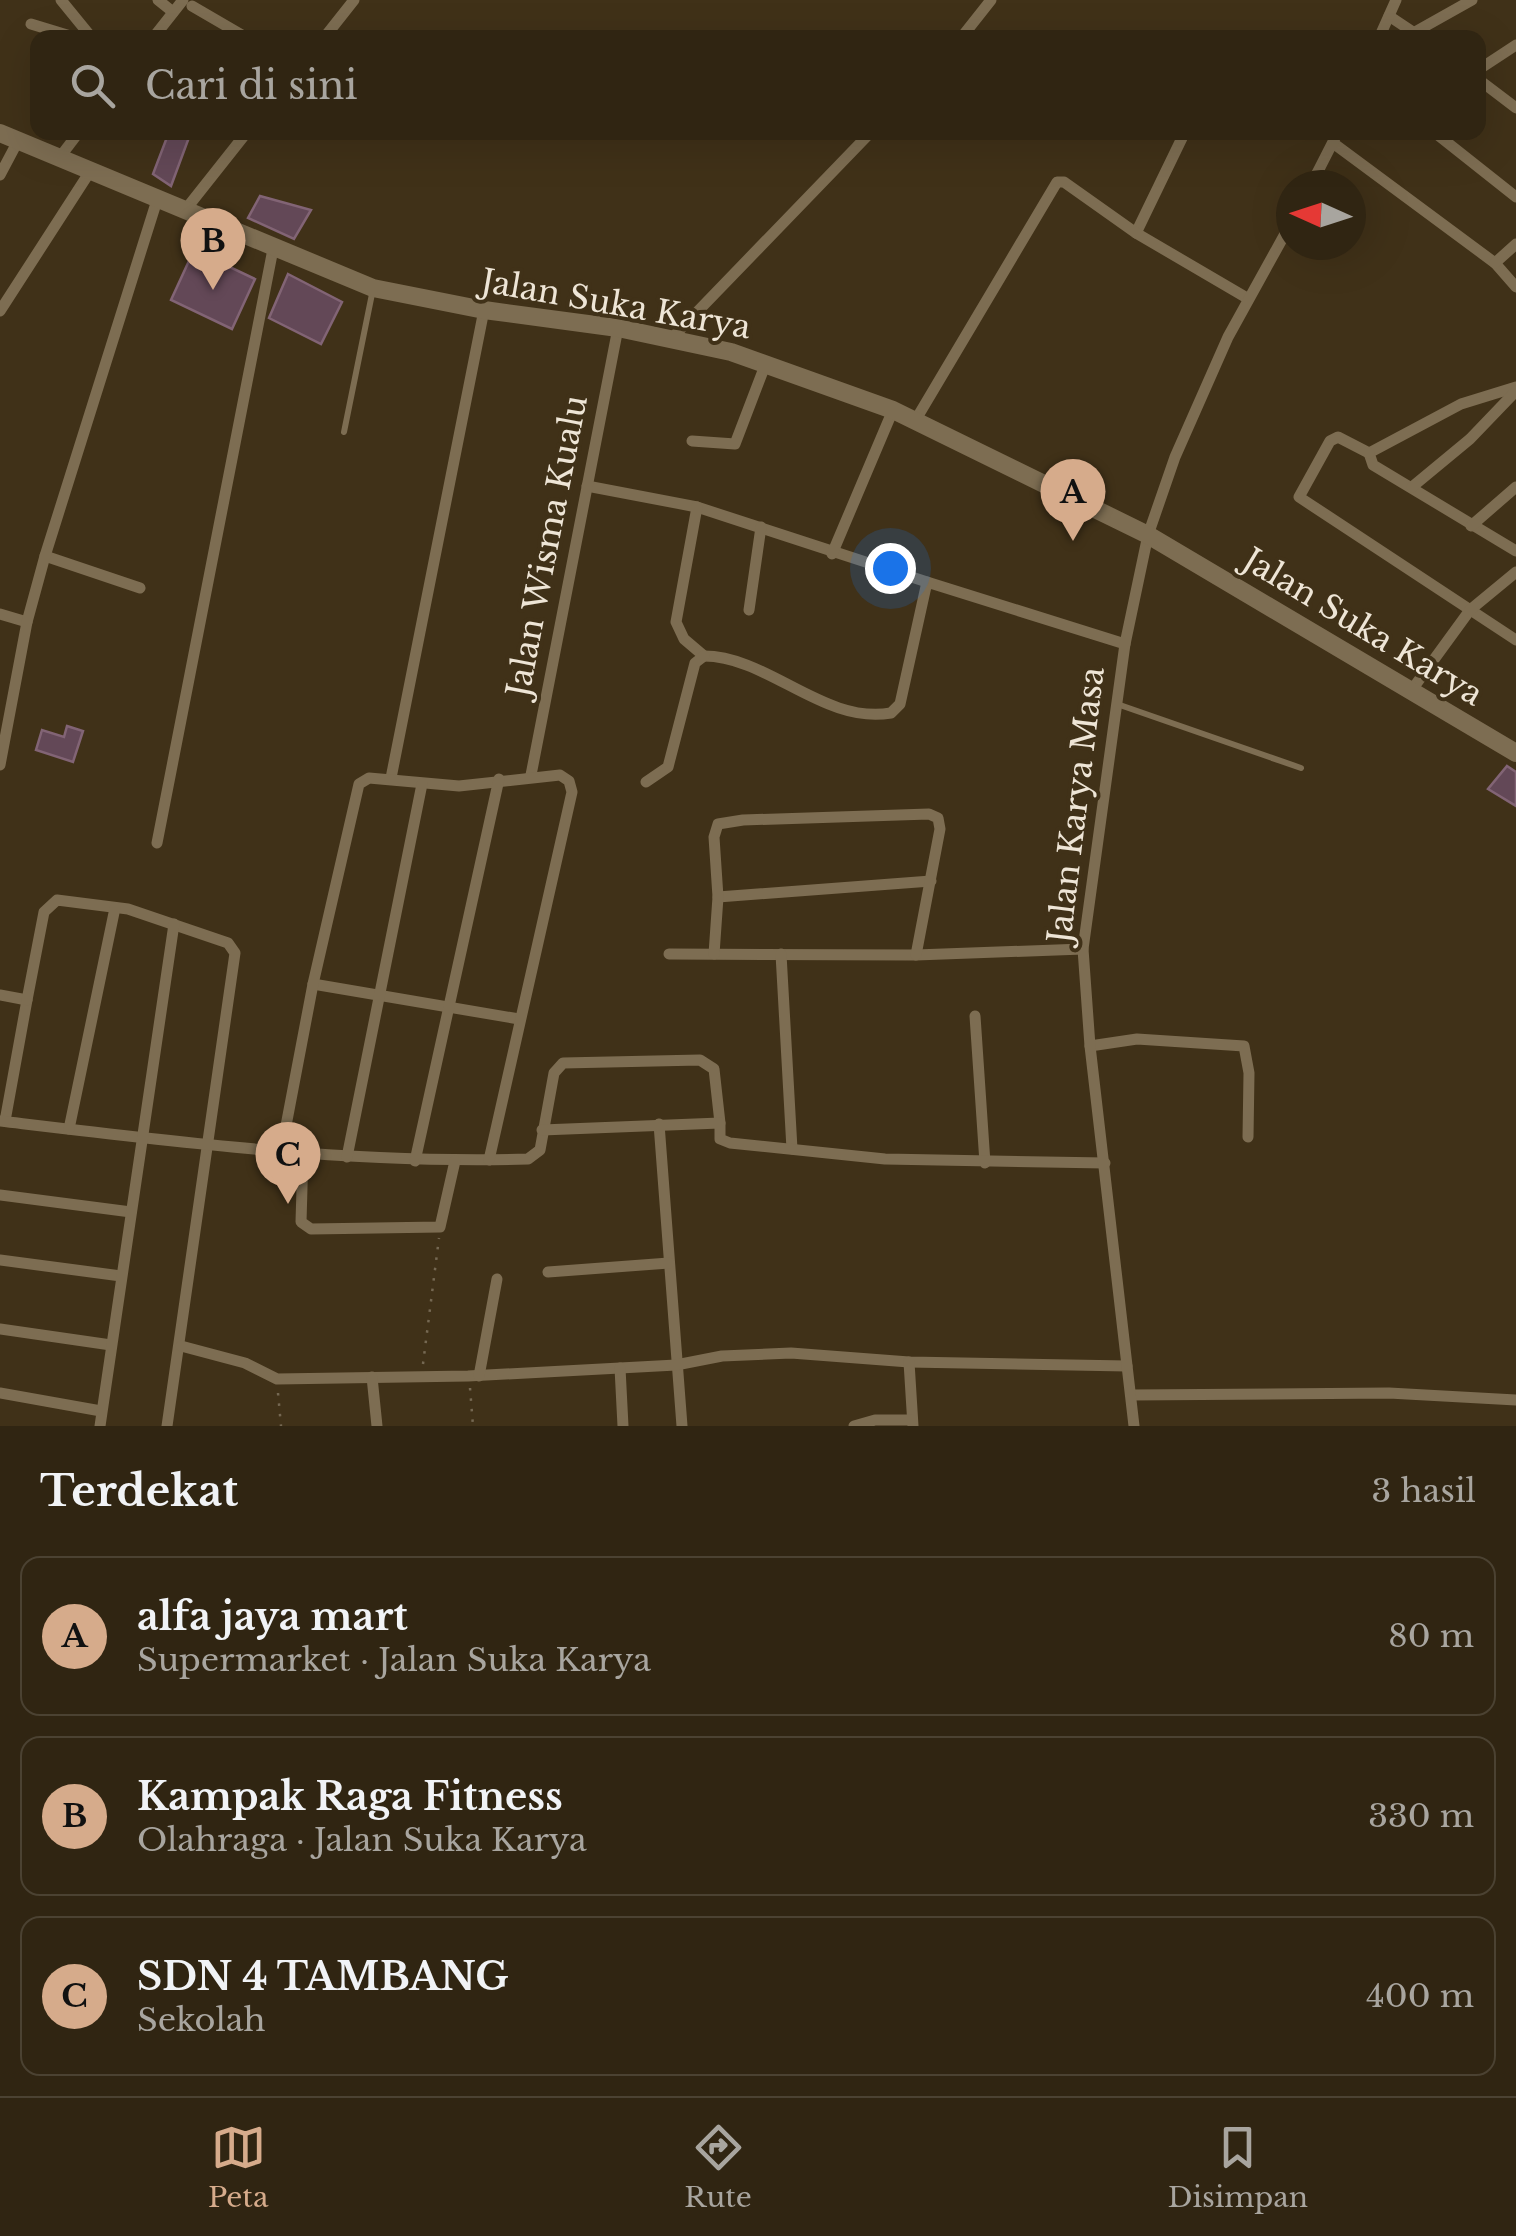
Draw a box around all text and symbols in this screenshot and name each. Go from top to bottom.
search box [30,30,1486,140]
icon: search [65,58,120,113]
text: Cari di sini [145,62,357,109]
north arrow [1276,170,1366,260]
pin: B [180,208,246,290]
street label: Jalan Suka Karya [474,260,754,347]
street label: Jalan Wisma Kualu [497,392,596,704]
pin: A [1040,458,1106,541]
street label: Jalan Suka Karya [1232,538,1490,715]
your location [865,543,916,594]
street label: Jalan Karya Masa [1039,664,1113,949]
pin: C [256,1122,320,1204]
text: Terdekat [40,1465,238,1517]
text: 3 hasil [1372,1471,1476,1511]
text: alfa jaya mart [137,1593,408,1640]
text: A [62,1616,87,1656]
text: 80 m [1388,1616,1474,1656]
text: Supermarket · Jalan Suka Karya [137,1640,651,1680]
text: Kampak Raga Fitness [137,1773,563,1820]
text: B [62,1796,87,1836]
text: 330 m [1368,1796,1474,1836]
text: Olahraga · Jalan Suka Karya [137,1820,587,1860]
text: SDN 4 TAMBANG [137,1953,509,2000]
text: C [61,1976,88,2016]
text: 400 m [1366,1976,1474,2016]
text: Sekolah [137,2000,266,2040]
tab: Peta [208,2120,268,2215]
tab: Rute [684,2120,752,2215]
tab: Disimpan [1168,2120,1308,2215]

